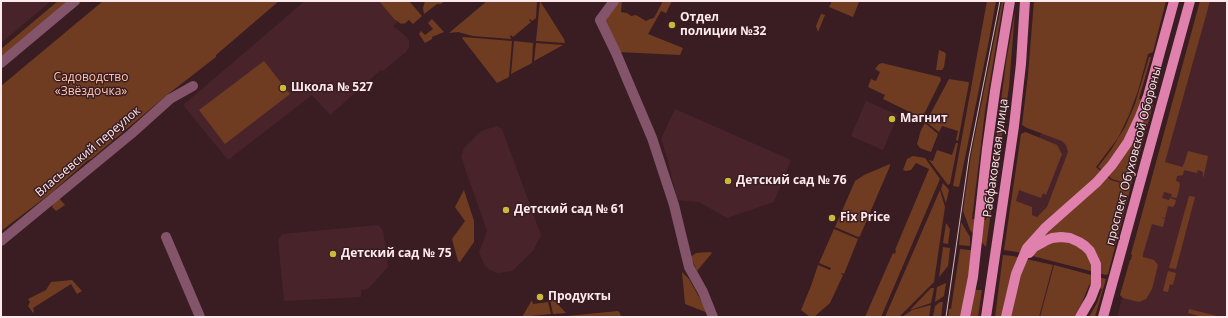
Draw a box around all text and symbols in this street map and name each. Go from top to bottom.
place label: Отдел полиции №32 [680,11,766,39]
marker: Отдел полиции №32 [667,20,677,30]
street label: проспект Обуховской Обороны [1103,65,1165,247]
park label: Садоводство «Звёздочка» [54,71,128,99]
place label: Школа № 527 [291,81,373,95]
marker: Школа № 527 [278,83,288,93]
street label: Рабфаковская улица [981,98,1011,218]
street label: Власьевский переулок [33,104,143,200]
place label: Магнит [900,112,948,126]
marker: Магнит [887,114,897,124]
place label: Детский сад № 76 [736,174,847,188]
marker: Детский сад № 76 [723,176,733,186]
place label: Детский сад № 61 [514,203,625,217]
marker: Детский сад № 61 [501,205,511,215]
place label: Fix Price [840,211,890,225]
marker: Fix Price [827,213,837,223]
place label: Детский сад № 75 [341,247,452,261]
marker: Детский сад № 75 [328,249,338,259]
place label: Продукты [548,290,611,304]
marker: Продукты [535,292,545,302]

